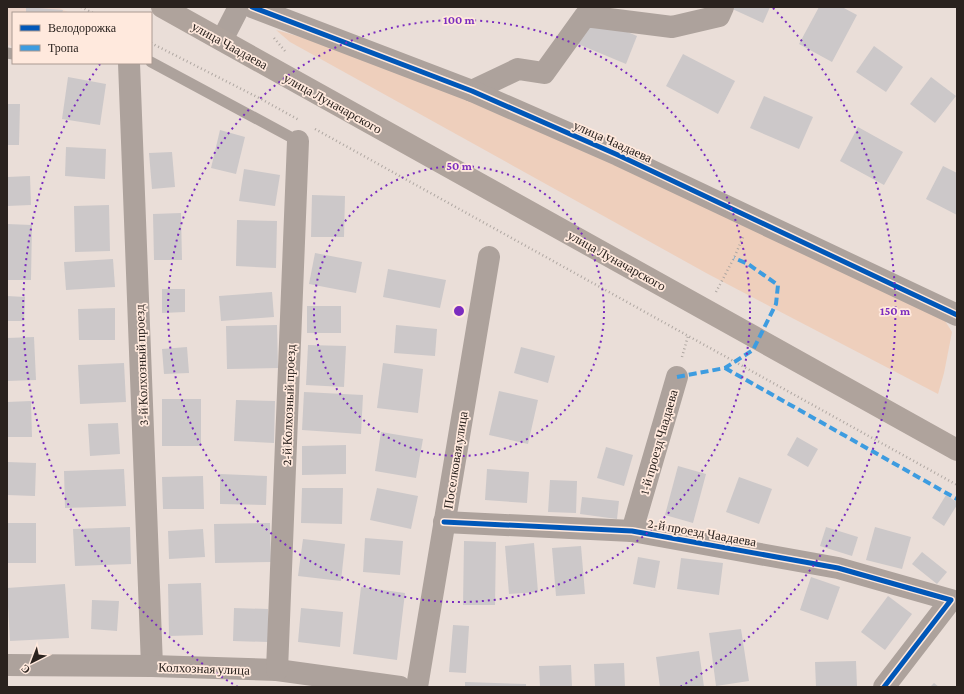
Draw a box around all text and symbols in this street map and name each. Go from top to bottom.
legend [12,12,152,64]
text: 100 m [443,13,476,27]
street label: улица Чаадаева [189,18,271,73]
text: Велодорожка [48,21,117,35]
text: Тропа [48,41,79,55]
street label: улица Луначарского [281,70,384,137]
street label: улица Чаадаева [571,117,655,166]
text: 50 m [446,159,473,173]
street label: улица Луначарского [565,227,668,294]
street label: 3-й Колхозный проезд [132,304,151,426]
centre of rings [452,304,466,318]
text: 150 m [880,304,911,318]
street label: 2-й Колхозный проезд [279,344,298,466]
street label: 1-й проезд Чаадаева [636,388,681,496]
street label: Поселковая улица [440,410,471,510]
street label: 2-й проезд Чаадаева [646,516,758,549]
north arrow [12,642,52,682]
street label: Колхозная улица [158,659,250,678]
text: С [18,662,32,677]

